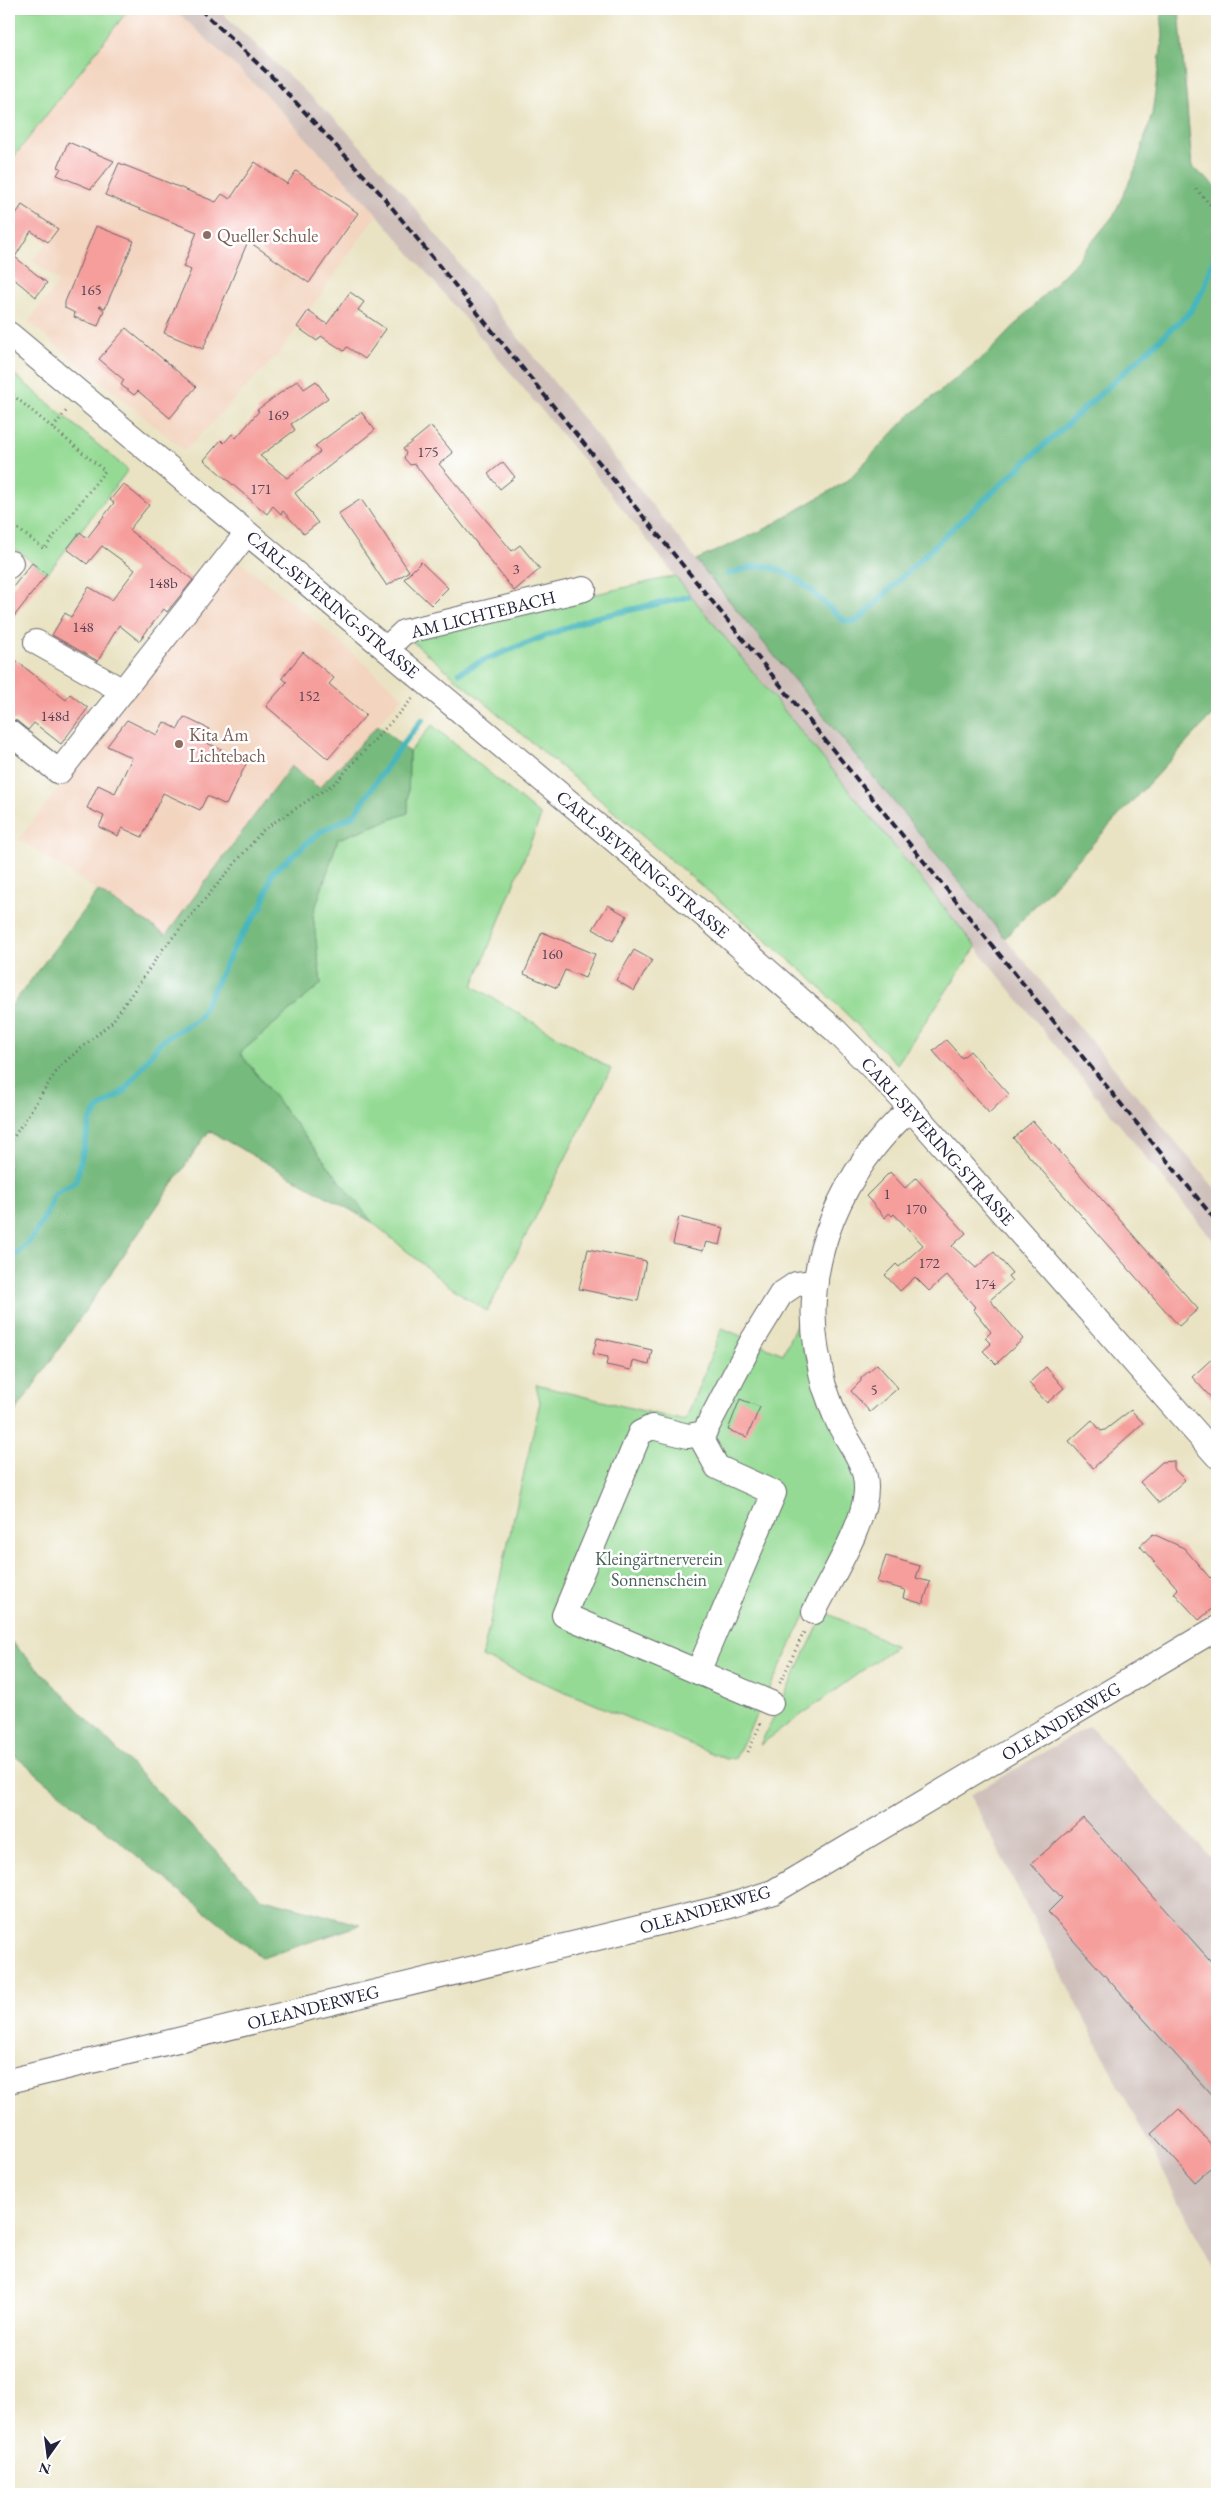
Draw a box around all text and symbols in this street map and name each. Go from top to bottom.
place label: Queller Schule [217,224,318,247]
marker: Queller Schule [201,229,213,241]
house number: 165 [80,280,102,299]
house number: 169 [267,405,289,424]
house number: 175 [417,442,439,461]
house number: 171 [250,479,272,498]
street label: CARL-SEVERING-STRASSE [242,525,424,683]
house number: 3 [512,559,520,578]
house number: 148b [148,573,178,592]
street label: AM LICHTEBACH [407,585,558,643]
house number: 148 [72,617,94,636]
house number: 152 [298,686,321,705]
house number: 148d [40,706,70,725]
place label: Kita Am Lichtebach [189,723,266,767]
marker: Kita Am Lichtebach [173,738,185,750]
street label: CARL-SEVERING-STRASSE [552,785,734,943]
house number: 160 [541,944,563,963]
street label: CARL-SEVERING-STRASSE [856,1052,1020,1230]
house number: 1 [883,1184,891,1203]
house number: 170 [905,1199,927,1218]
house number: 172 [918,1253,941,1272]
house number: 174 [974,1274,997,1293]
house number: 5 [870,1380,878,1399]
park label: Kleingärtnerverein Sonnenschein [595,1547,724,1591]
street label: OLEANDERWEG [997,1676,1125,1766]
street label: OLEANDERWEG [637,1879,773,1939]
street label: OLEANDERWEG [245,1979,381,2035]
north arrow [22,2430,72,2480]
text: N [37,2458,53,2479]

